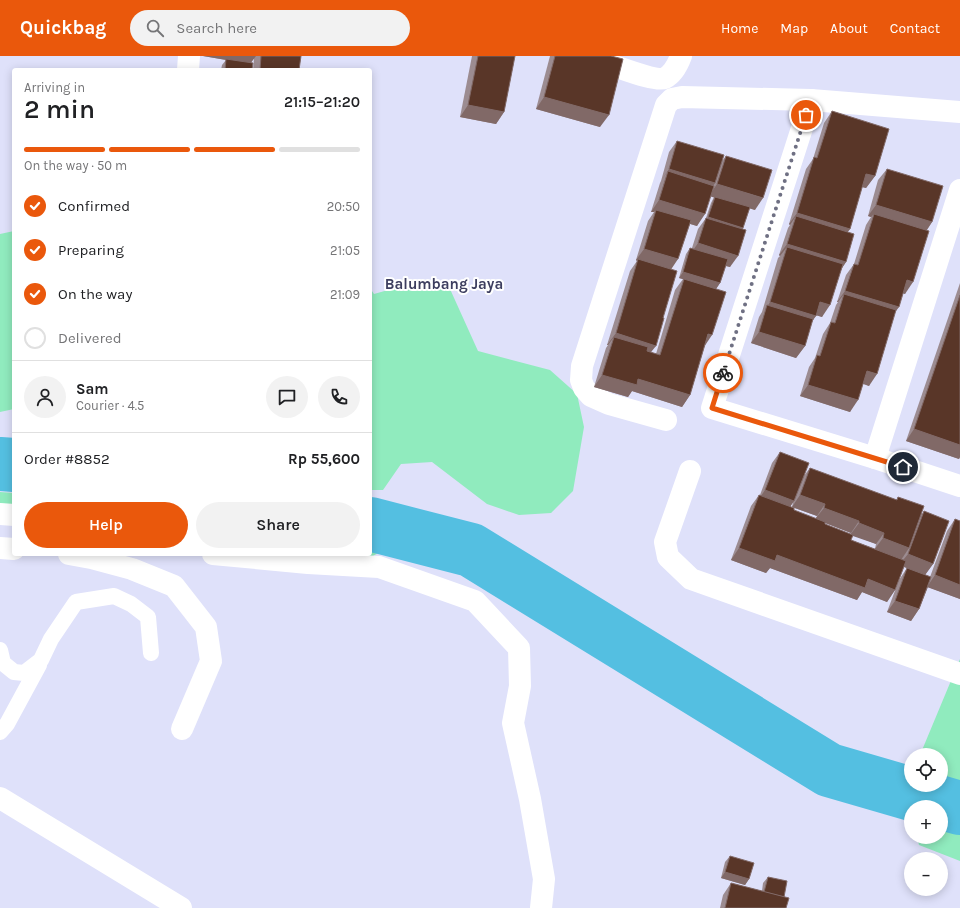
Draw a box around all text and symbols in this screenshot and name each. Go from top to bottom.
search box [130,10,410,46]
text: Quickbag [20,17,106,39]
icon: search [144,17,166,39]
text: Search here [176,19,257,37]
text: Home [721,20,758,37]
text: Map [780,20,808,37]
text: About [830,20,868,37]
text: Contact [890,20,940,37]
text: Arriving in [24,80,85,95]
text: 21:15–21:20 [284,93,360,111]
text: 2 min [24,94,95,125]
pin [789,98,823,132]
icon: bag [795,104,817,126]
text: On the way · 50 m [24,158,127,173]
icon: check [24,195,46,217]
text: Confirmed [58,197,130,215]
text: 20:50 [327,199,360,214]
icon: check [24,239,46,261]
text: Preparing [58,241,124,259]
text: 21:05 [330,243,360,258]
district label: Balumbang Jaya [385,275,503,293]
icon: check [24,283,46,305]
text: On the way [58,285,132,303]
text: 21:09 [330,287,360,302]
text: Delivered [58,329,122,347]
courier [703,353,743,393]
icon: bike [712,362,734,384]
button: person [24,376,66,418]
button: chat [266,376,308,418]
button: phone [318,376,360,418]
text: Sam [76,380,109,398]
text: Courier · 4.5 [76,398,144,413]
text: Order #8852 [24,450,110,468]
text: Rp 55,600 [288,450,360,468]
pin [886,450,920,484]
icon: home [892,456,914,478]
button: Help [24,502,188,548]
button: Share [196,502,360,548]
map controls [904,748,948,896]
button: locate [904,748,948,792]
button: + [904,800,948,844]
button: − [904,852,948,896]

